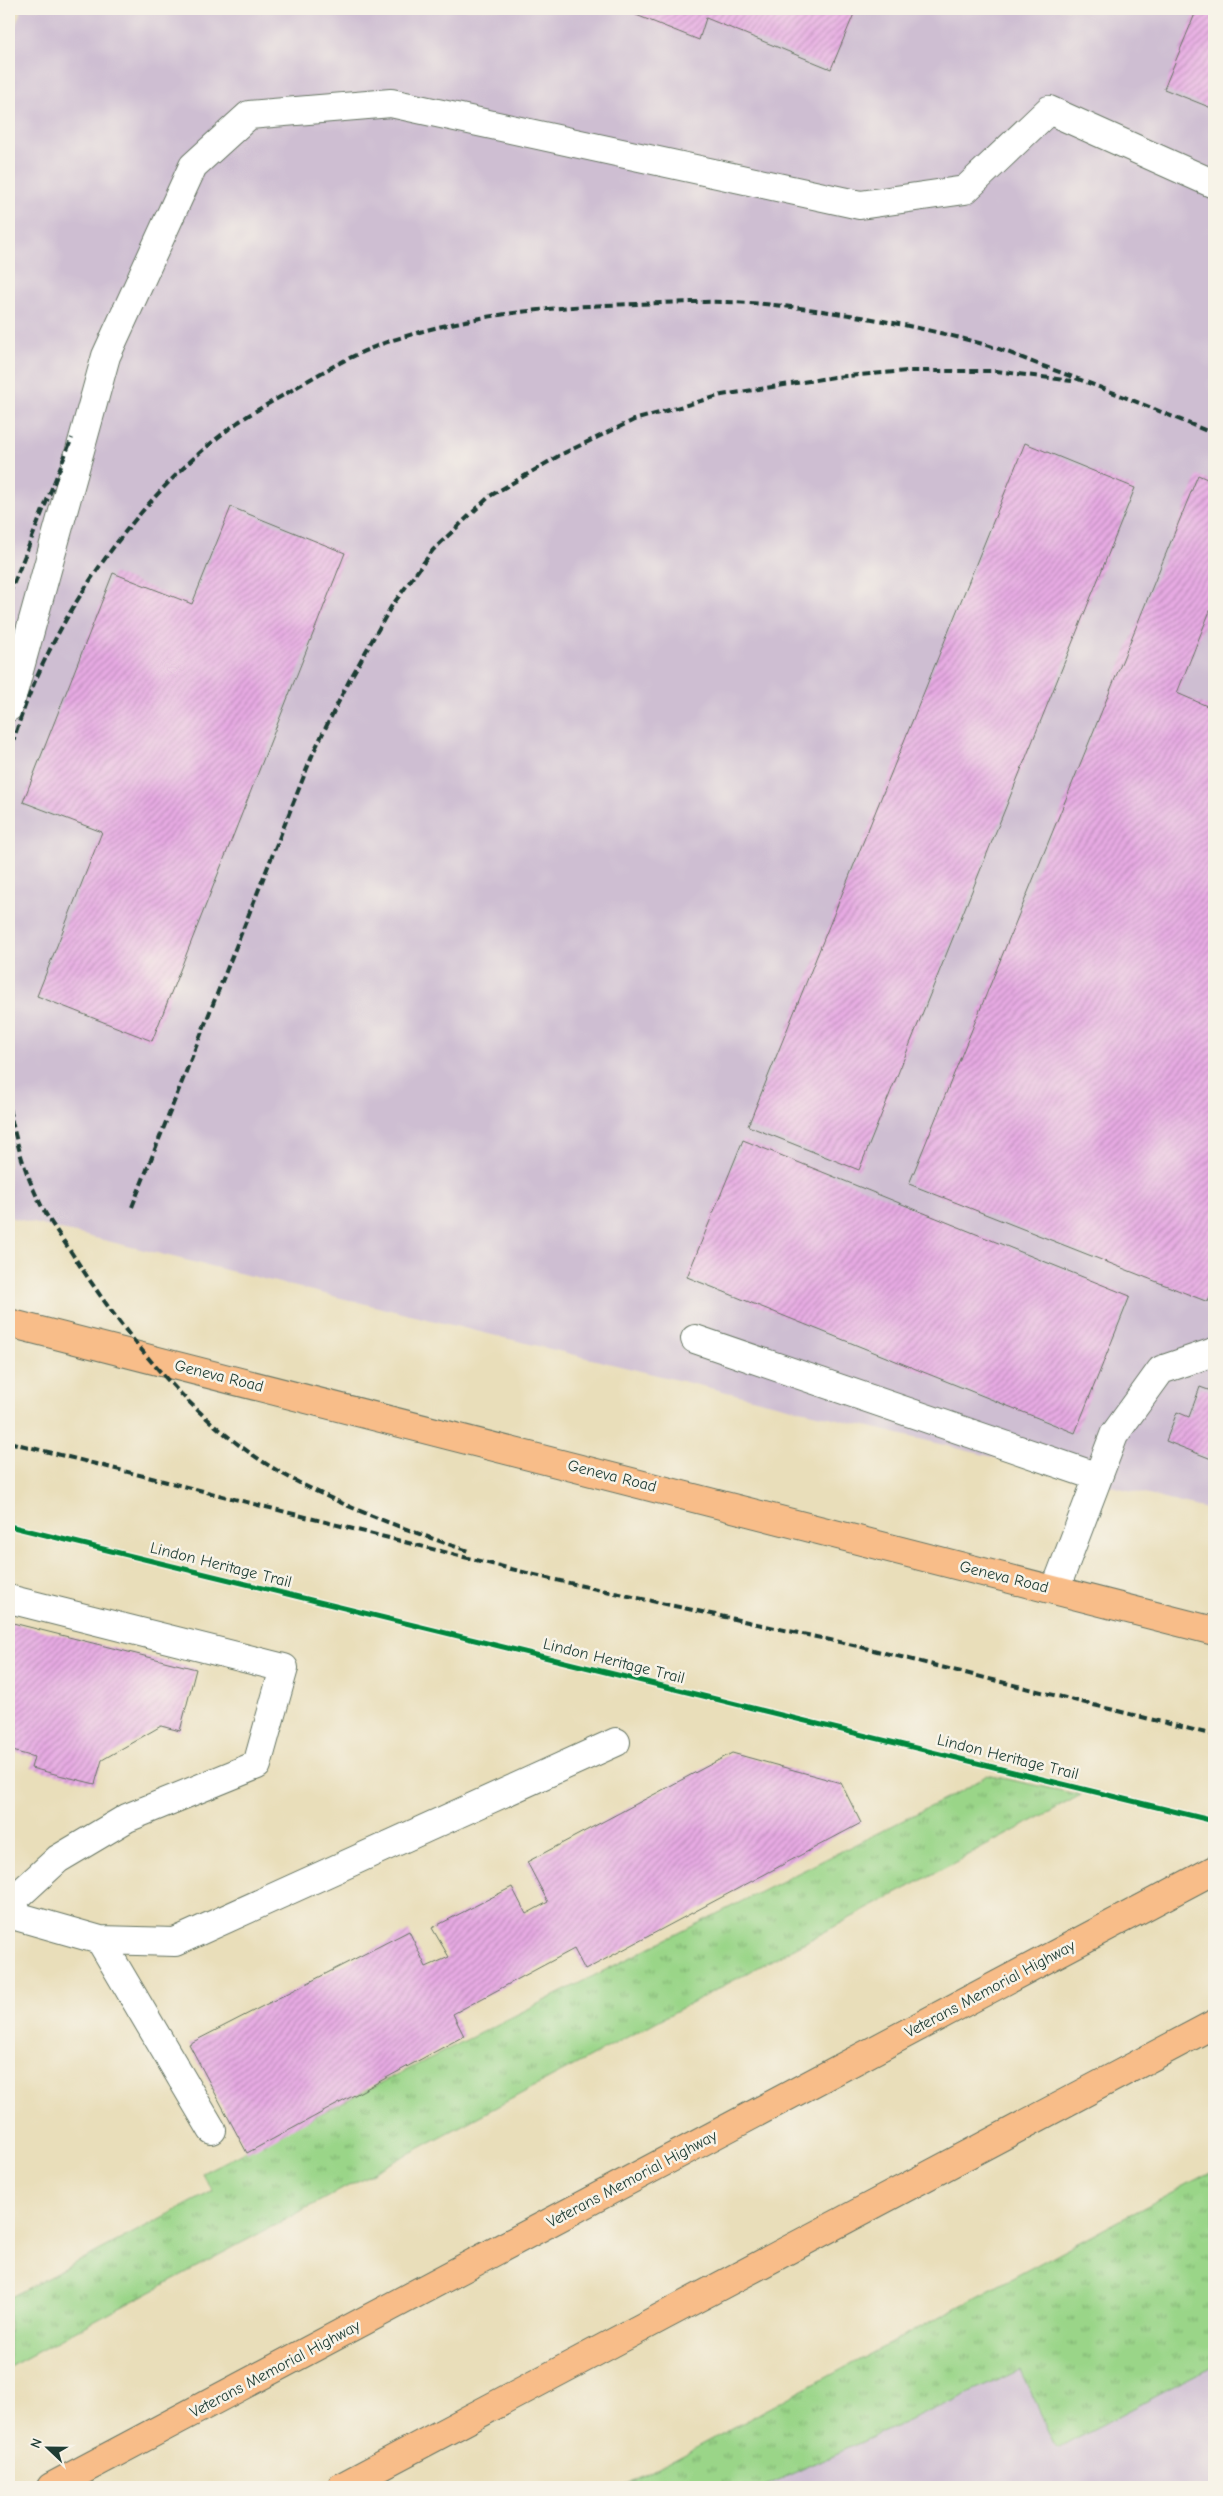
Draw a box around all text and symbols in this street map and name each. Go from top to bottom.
street label: Geneva Road [173,1356,265,1396]
street label: Geneva Road [566,1456,658,1496]
street label: Lindon Heritage Trail [148,1539,294,1591]
street label: Geneva Road [958,1557,1050,1597]
street label: Lindon Heritage Trail [541,1635,687,1687]
street label: Lindon Heritage Trail [935,1731,1081,1783]
street label: Veterans Memorial Highway [902,1936,1079,2042]
street label: Veterans Memorial Highway [544,2126,721,2232]
street label: Veterans Memorial Highway [187,2316,364,2422]
north arrow [22,2424,72,2474]
text: N [27,2436,46,2451]

